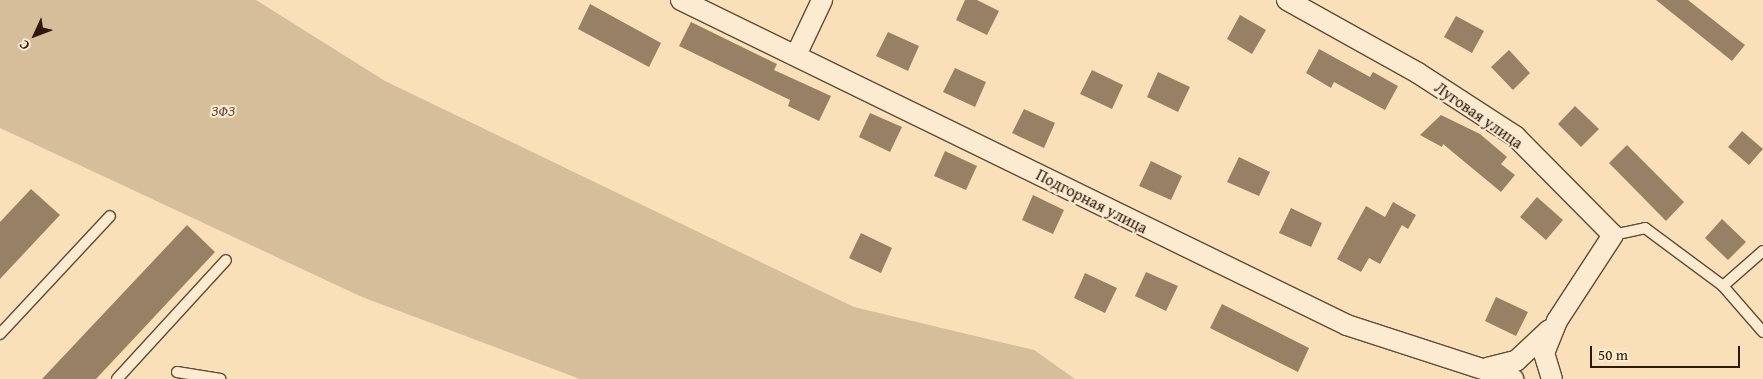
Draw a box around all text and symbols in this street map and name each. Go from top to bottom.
north arrow [10,10,60,60]
text: С [14,36,34,55]
street label: Луговая улица [1431,77,1527,153]
park label: ЗФЗ [211,100,235,120]
street label: Подгорная улица [1033,165,1151,237]
scale bar [1593,336,1743,368]
text: 50 m [1598,344,1628,365]

